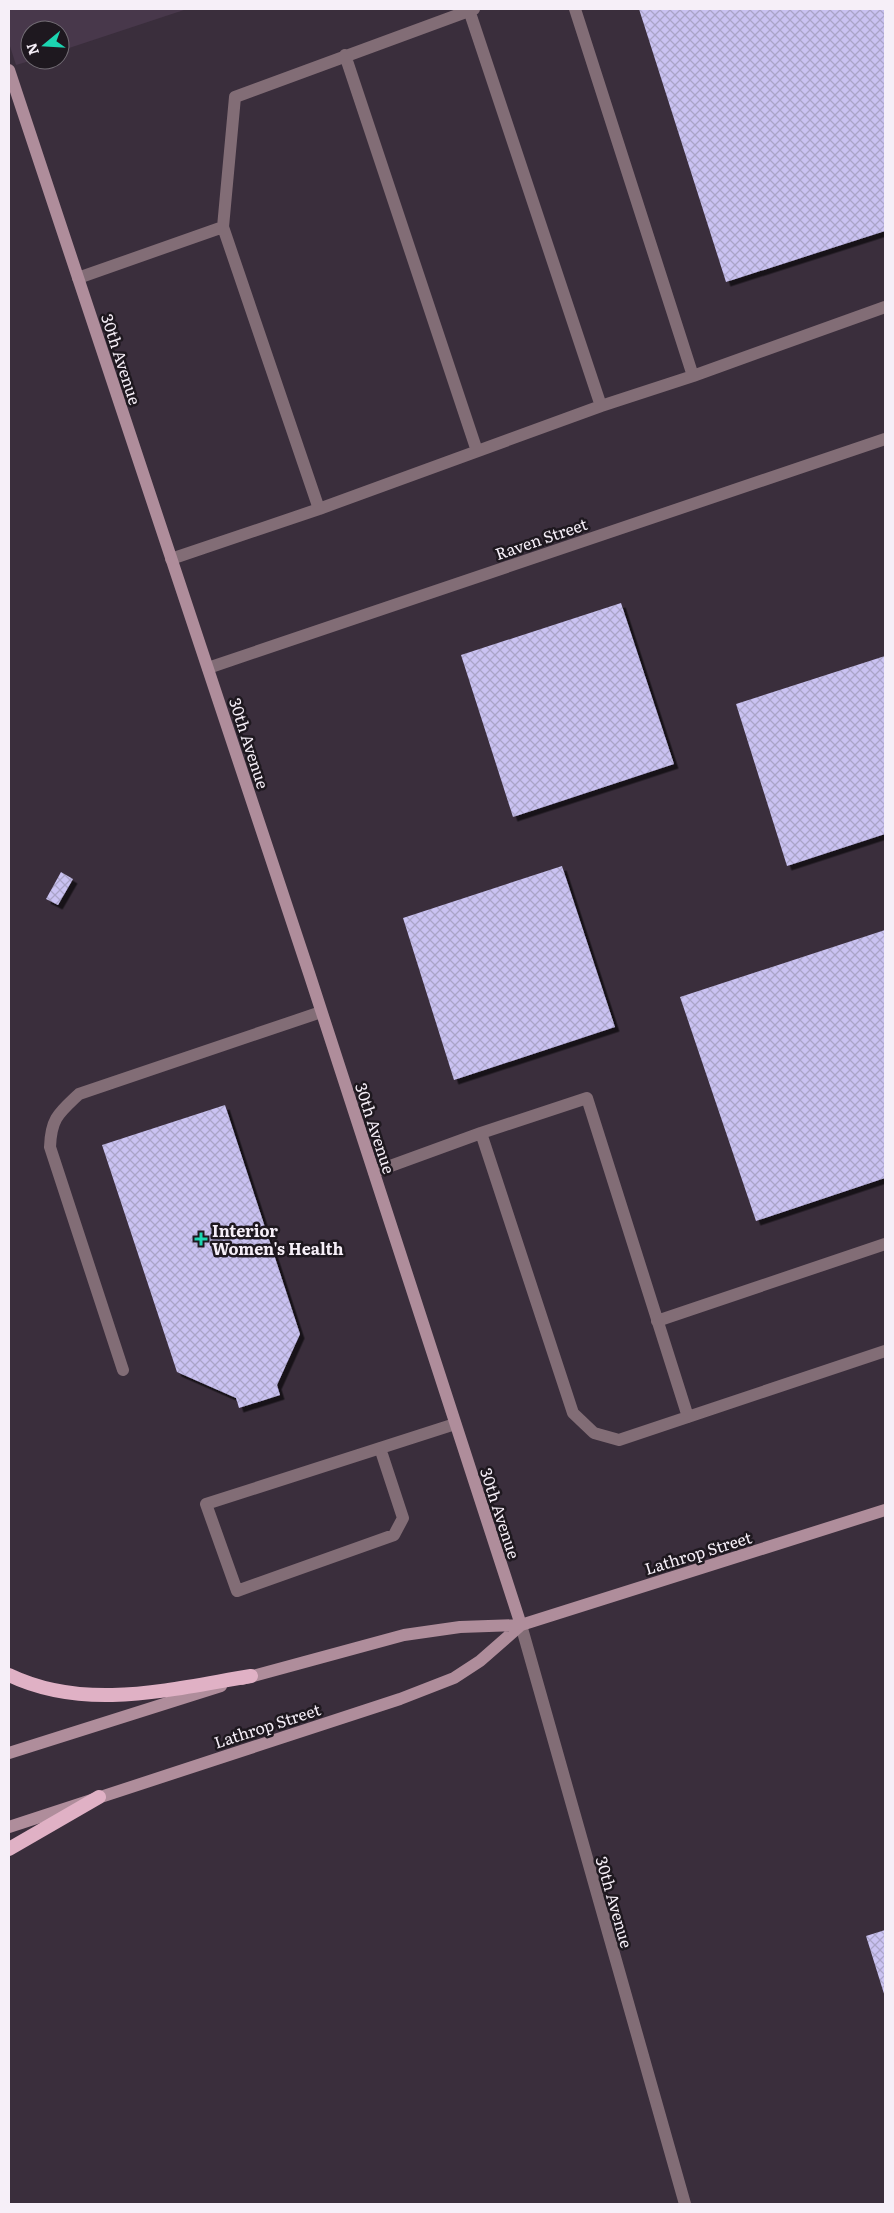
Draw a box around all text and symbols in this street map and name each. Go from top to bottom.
north arrow [20,20,70,70]
text: N [20,40,43,58]
street label: 30th Avenue [96,310,148,408]
street label: Raven Street [492,511,591,565]
street label: 30th Avenue [224,694,276,792]
street label: 30th Avenue [350,1079,402,1177]
place label: Interior Women's Health [212,1218,344,1260]
marker: Interior Women's Health [194,1232,208,1246]
street label: 30th Avenue [475,1464,527,1562]
street label: Lathrop Street [642,1524,755,1580]
street label: Lathrop Street [211,1696,324,1754]
street label: 30th Avenue [590,1853,640,1951]

